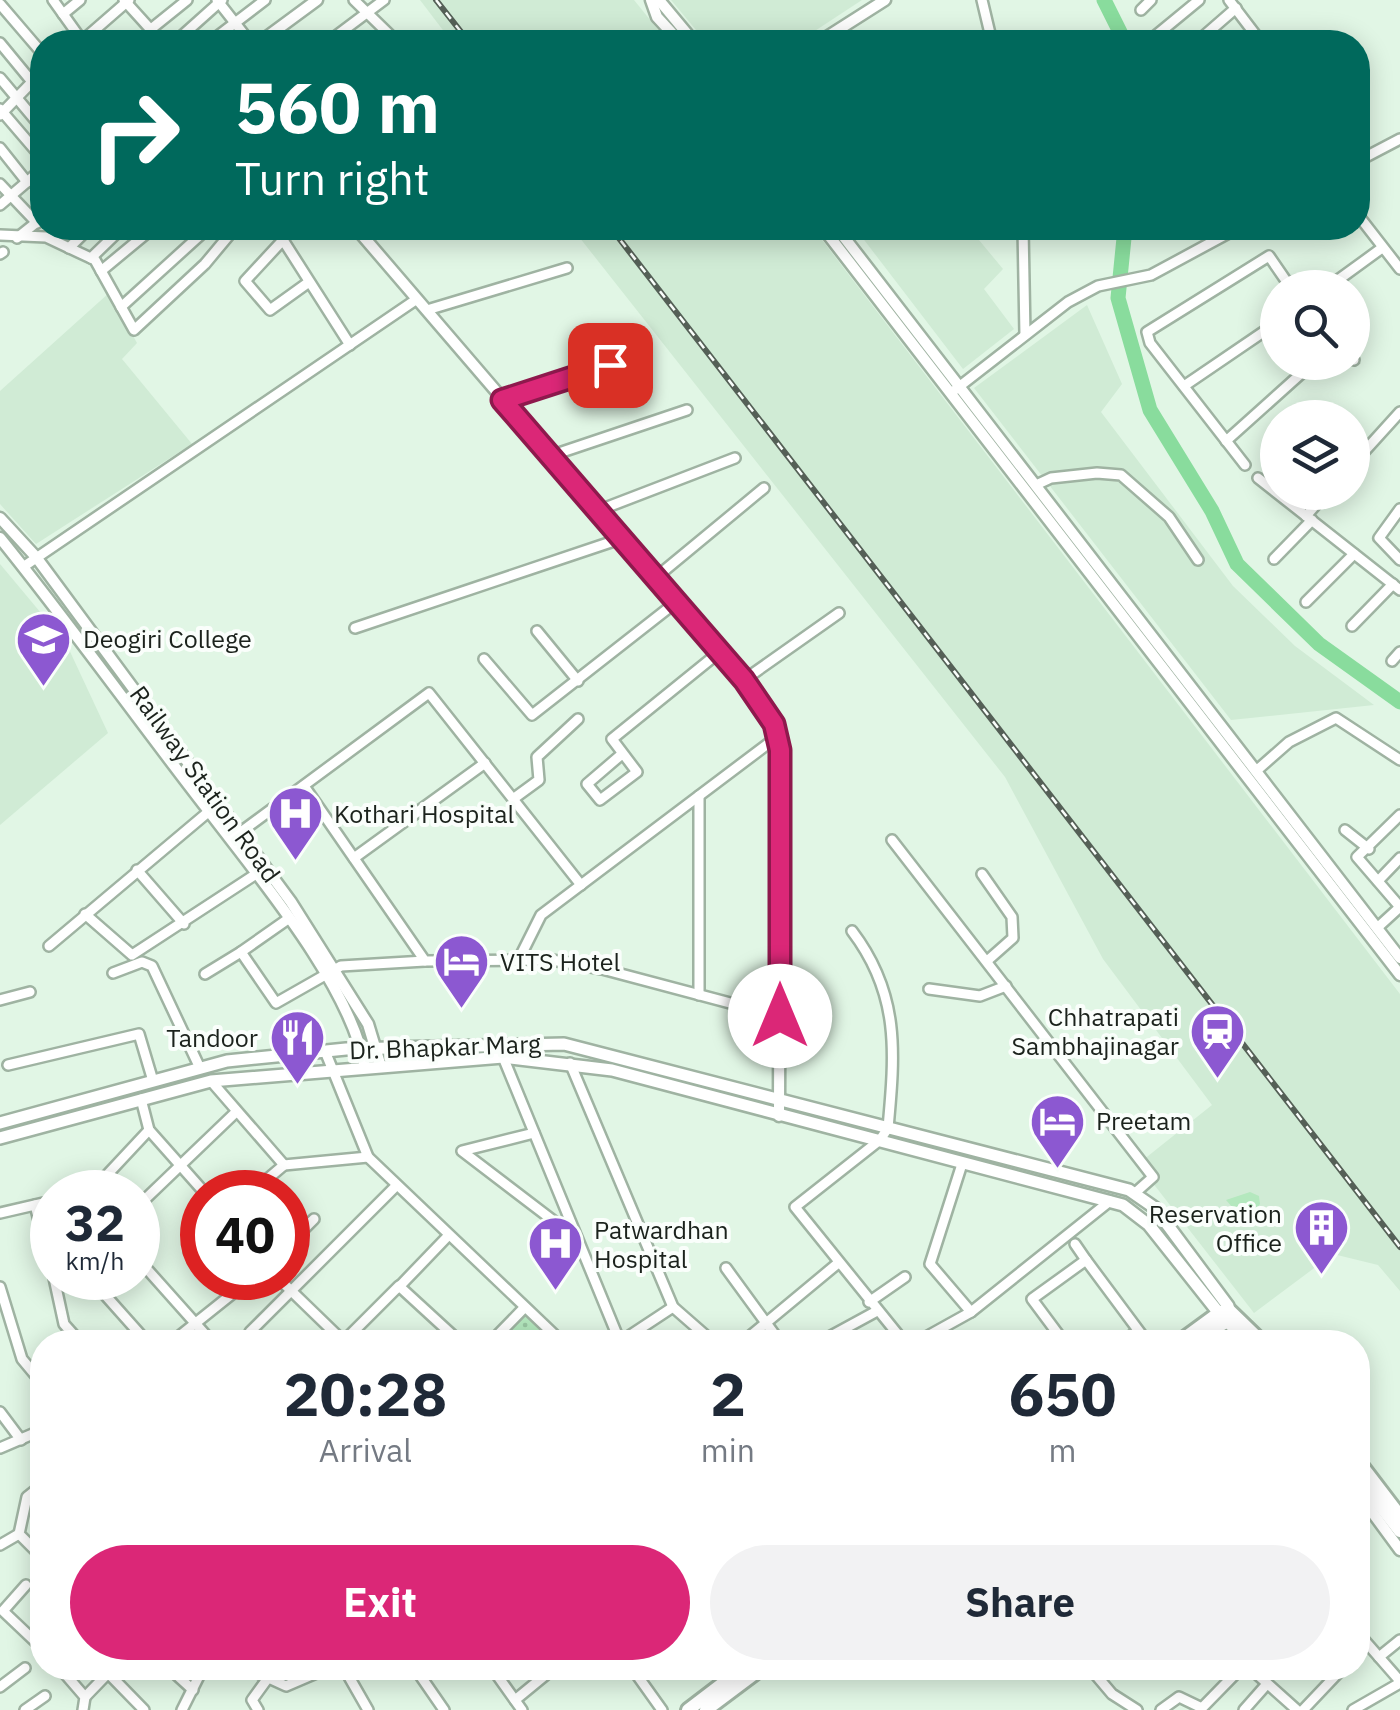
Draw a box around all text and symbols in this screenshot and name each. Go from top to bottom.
text: 560 m [235,61,440,152]
icon: right [70,70,200,200]
text: Turn right [235,149,430,207]
map controls [1260,270,1370,510]
button: search [1260,270,1370,380]
pin [568,323,653,408]
icon: arrive [583,338,638,393]
button: layers [1260,400,1370,510]
school or university icon: Deogiri College [14,609,74,688]
place label: Deogiri College [83,622,252,655]
street label: Railway Station Road [123,679,288,889]
hospital icon: Kothari Hospital [265,784,325,863]
place label: Kothari Hospital [334,797,515,830]
hotel icon: VITS Hotel [431,932,491,1011]
place label: VITS Hotel [500,945,621,978]
position arrow [728,964,832,1068]
place label: Chhatrapati Sambhajinagar [1012,1000,1179,1062]
station icon: Chhatrapati Sambhajinagar [1188,1001,1248,1080]
restaurant icon: Tandoor [267,1008,327,1087]
place label: Tandoor [166,1021,258,1054]
street label: Dr. Bhapkar Marg [348,1027,541,1066]
hotel icon: Preetam [1027,1091,1087,1170]
place label: Preetam [1096,1104,1191,1137]
speed limit sign: 40 [180,1170,310,1300]
text: 32 [65,1190,125,1255]
place label: Reservation Office [1149,1197,1282,1259]
building icon: Reservation Office [1291,1198,1351,1277]
place label: Patwardhan Hospital [594,1213,729,1275]
hospital icon: Patwardhan Hospital [525,1214,585,1293]
text: km/h [66,1244,124,1277]
text: 20:28 [284,1354,447,1433]
text: 2 [710,1354,746,1433]
text: 650 [1008,1354,1116,1433]
text: Arrival [319,1429,412,1471]
text: min [701,1429,755,1471]
text: m [1049,1429,1076,1471]
button: Exit [70,1545,690,1660]
button: Share [710,1545,1330,1660]

